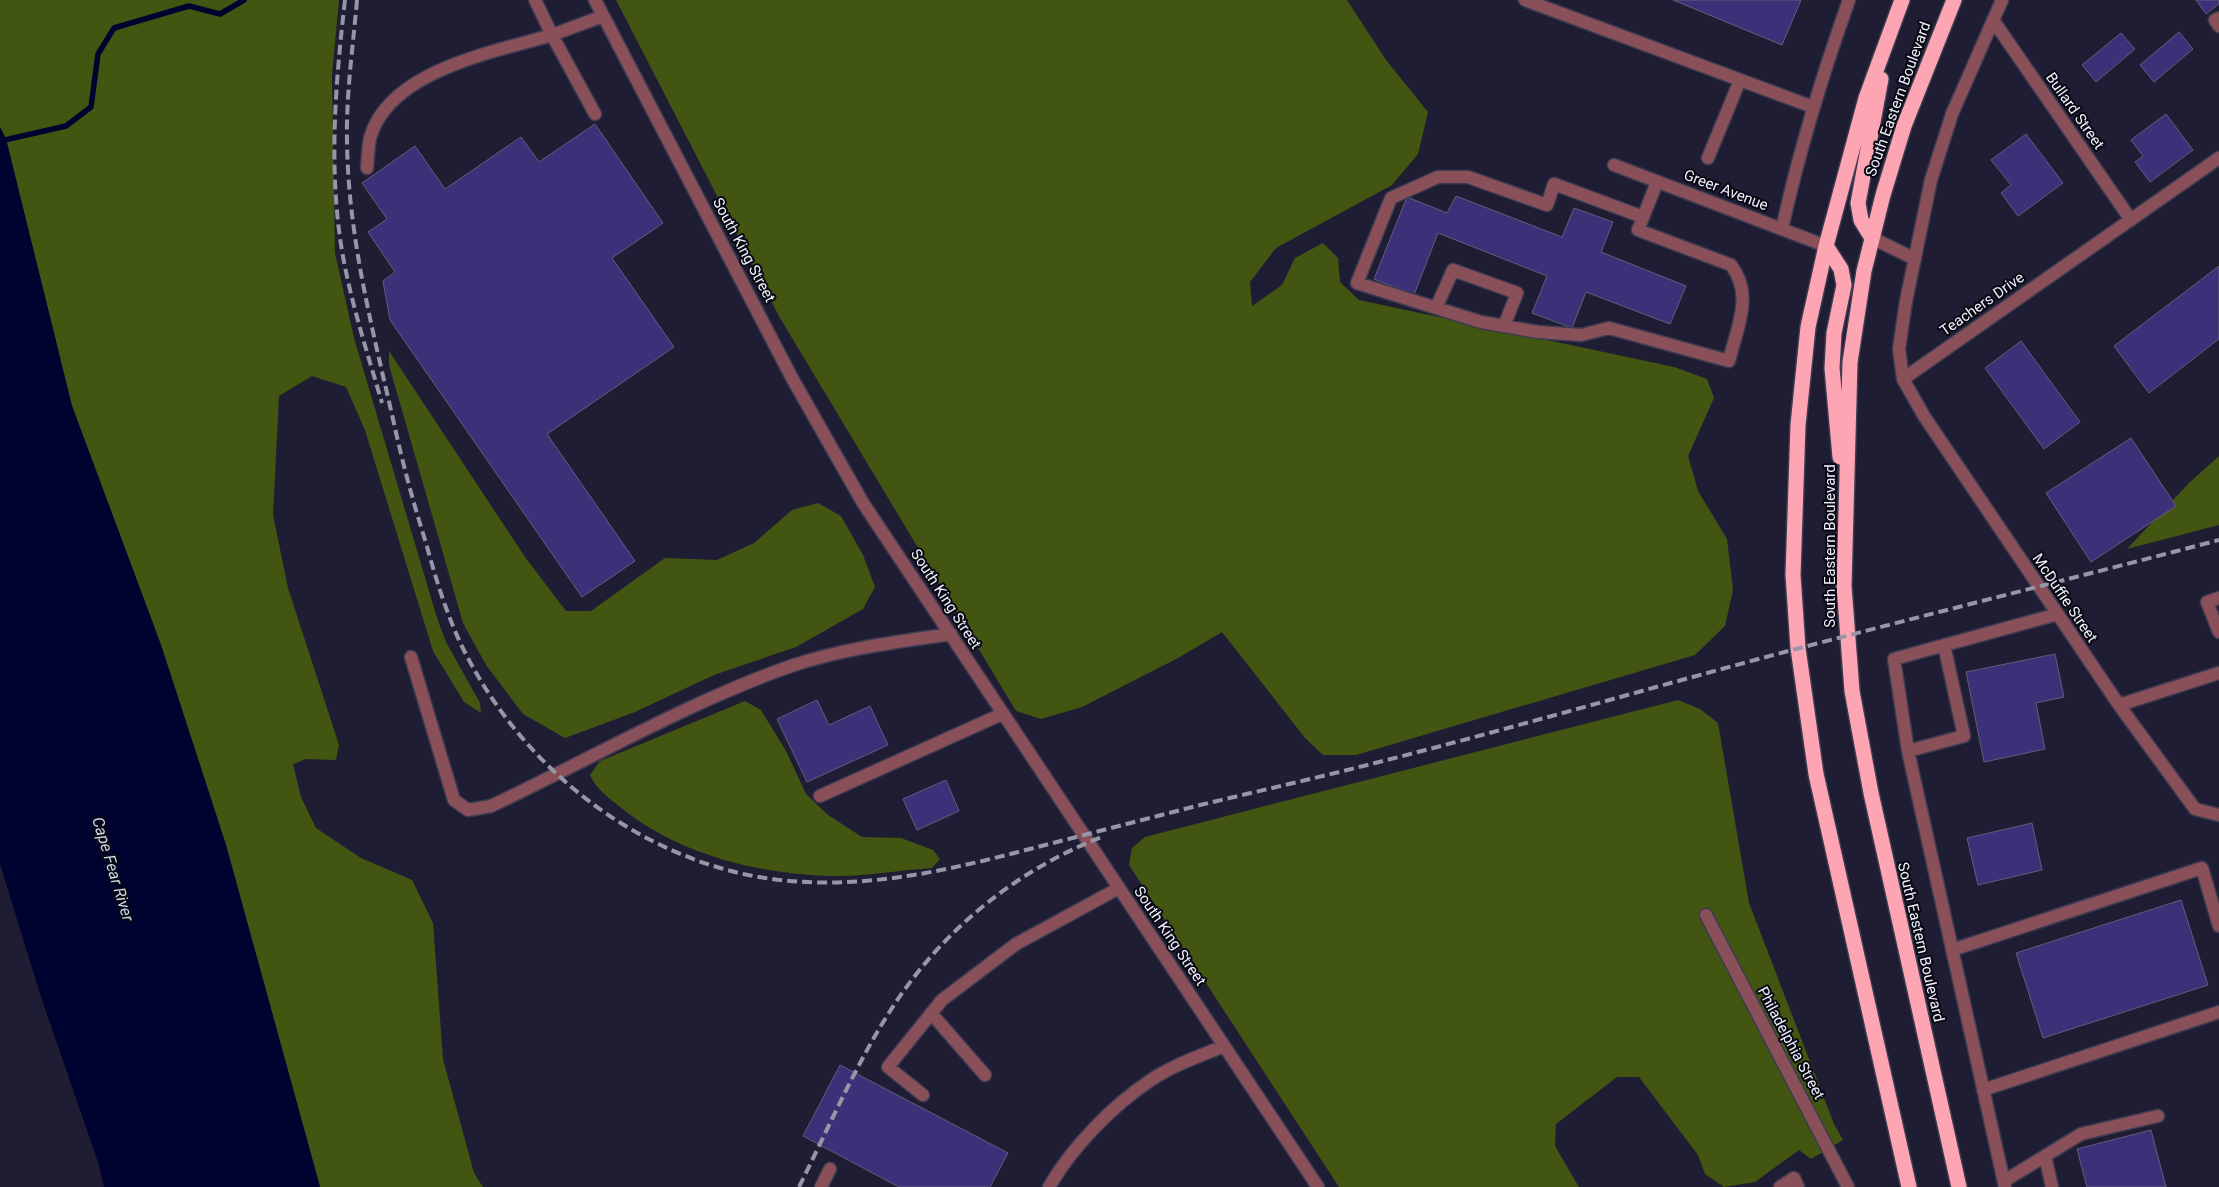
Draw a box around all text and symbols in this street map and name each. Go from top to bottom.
street label: South Eastern Boulevard [1862,19,1934,179]
street label: Bullard Street [2042,69,2108,153]
street label: Greer Avenue [1681,166,1771,214]
street label: South King Street [709,195,779,305]
street label: Teachers Drive [1936,268,2028,340]
street label: South Eastern Boulevard [1821,464,1839,628]
street label: South King Street [907,546,985,652]
street label: McDuffie Street [2029,550,2101,646]
water label: Cape Fear River [88,815,138,924]
street label: South Eastern Boulevard [1894,860,1948,1024]
street label: South King Street [1130,883,1210,989]
street label: Philadelphia Street [1754,984,1828,1102]

